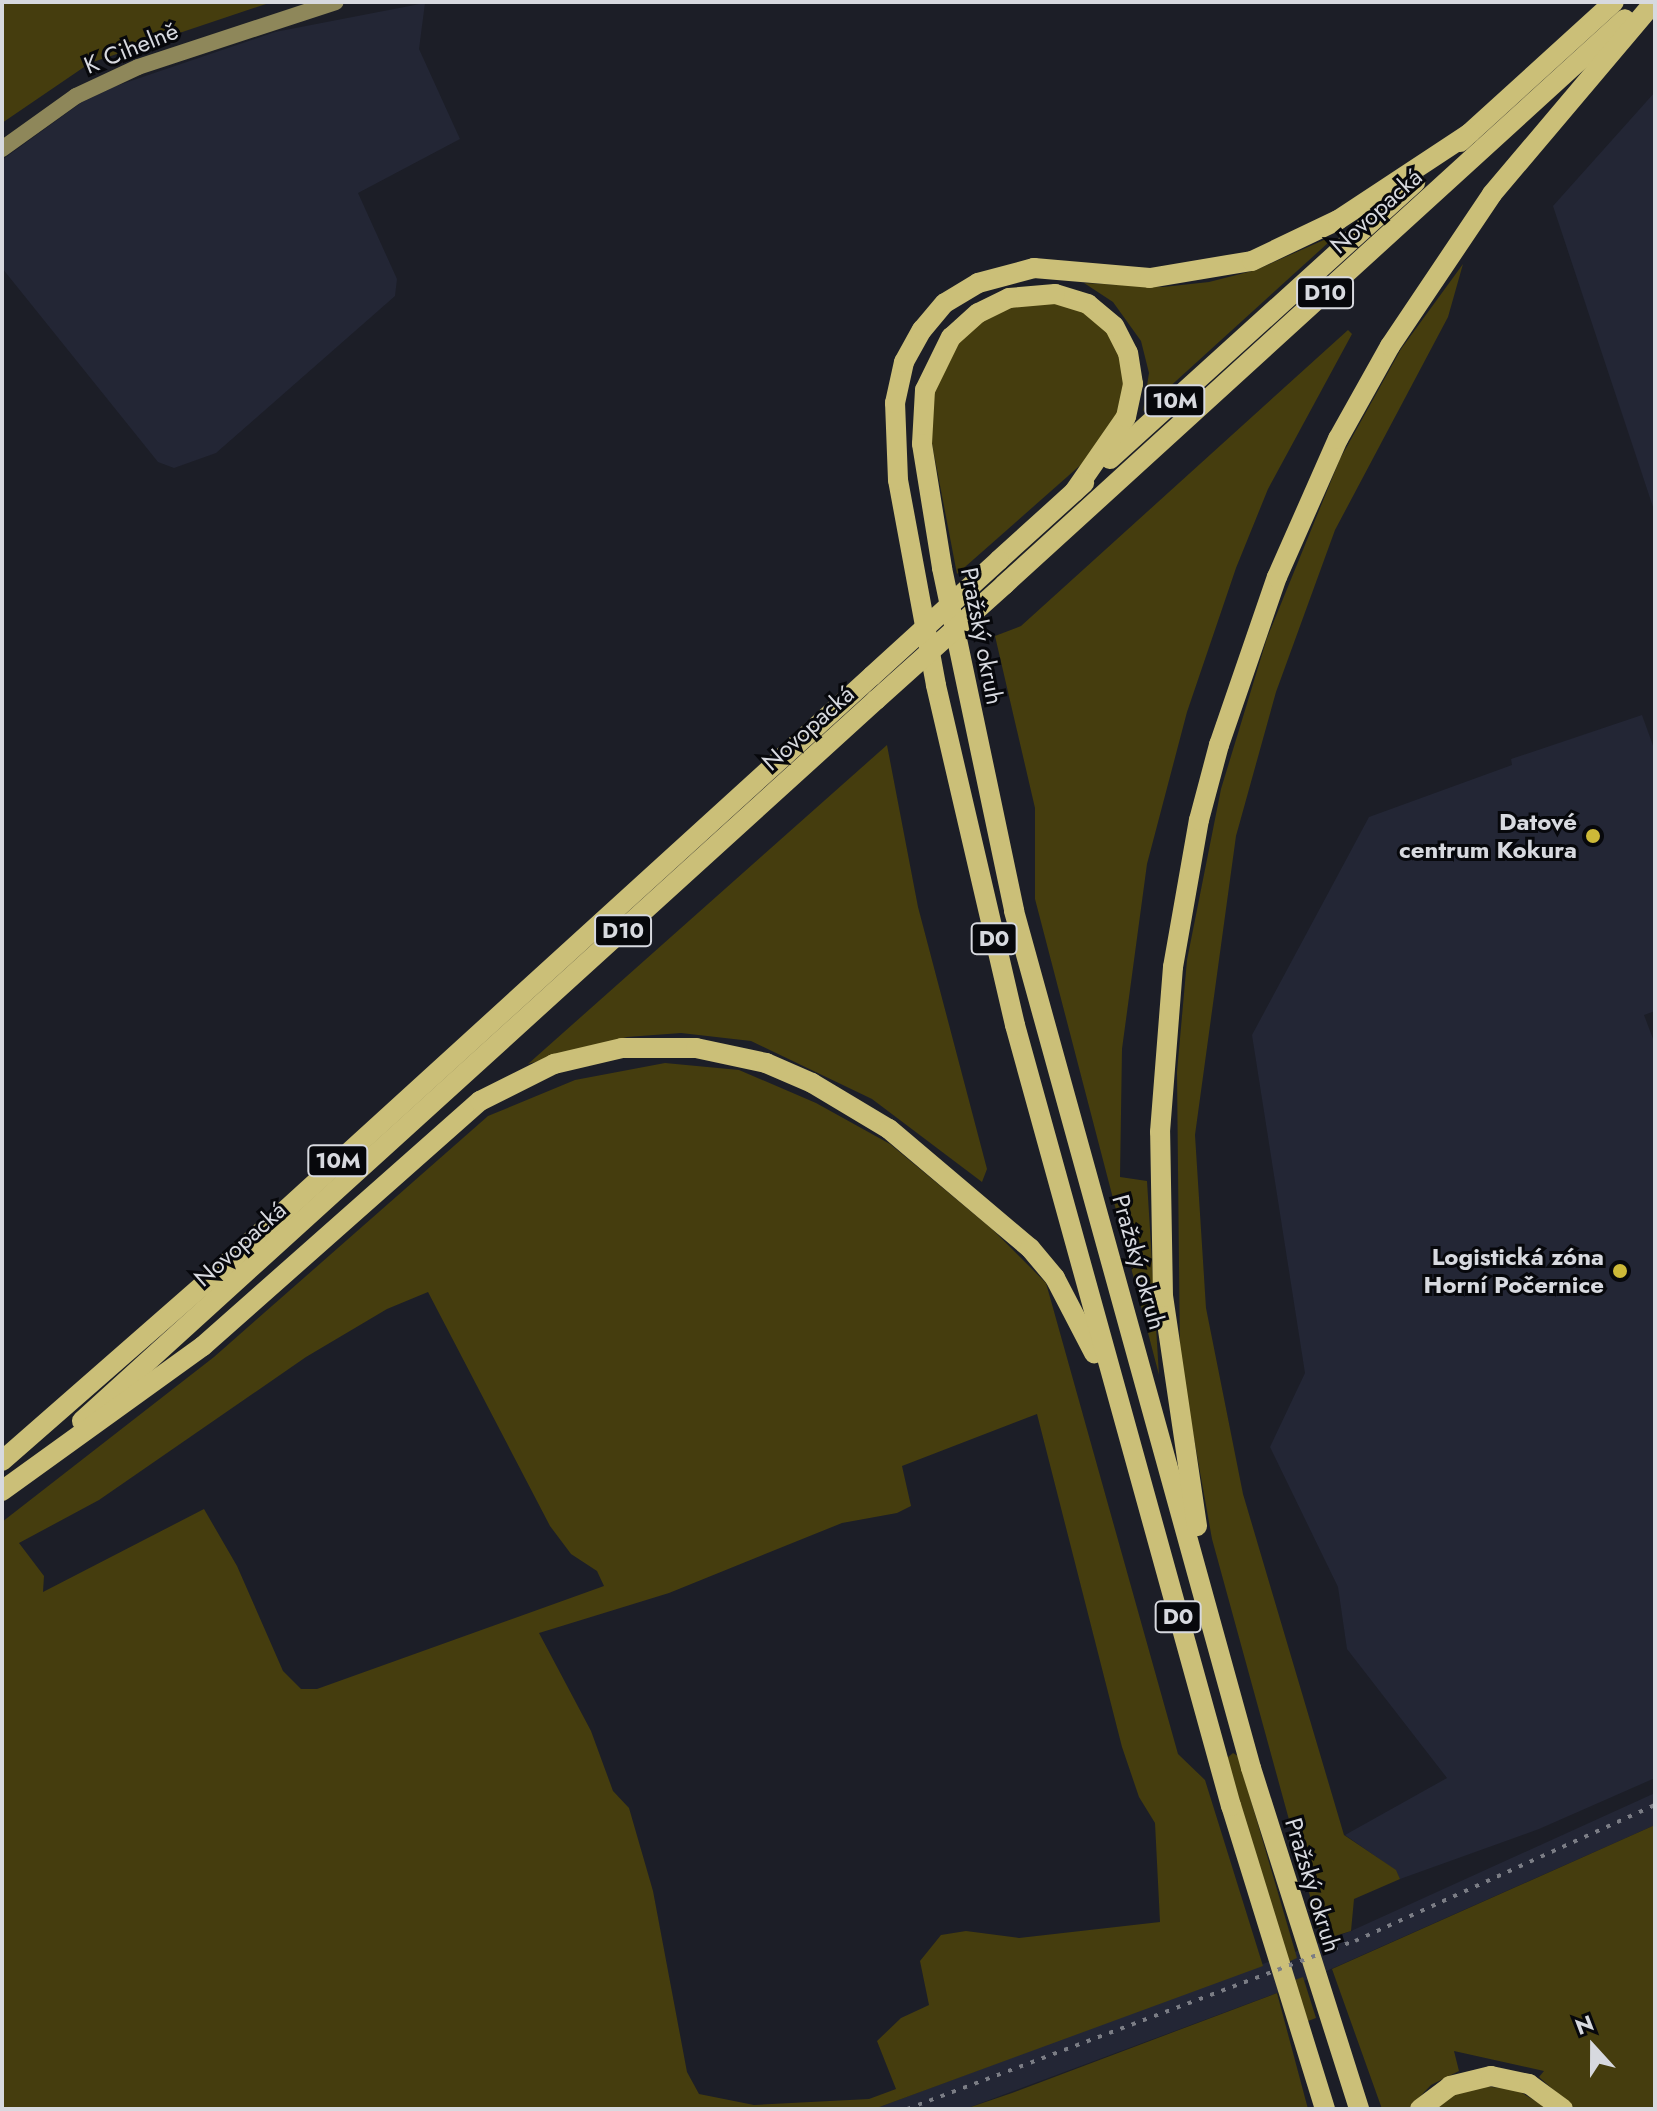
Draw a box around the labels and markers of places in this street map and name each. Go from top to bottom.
place label: Datové centrum Kokura [1399,808,1577,864]
marker: Datové centrum Kokura [1584,827,1602,845]
place label: Logistická zóna Horní Počernice [1424,1243,1604,1299]
marker: Logistická zóna Horní Počernice [1611,1262,1629,1280]

